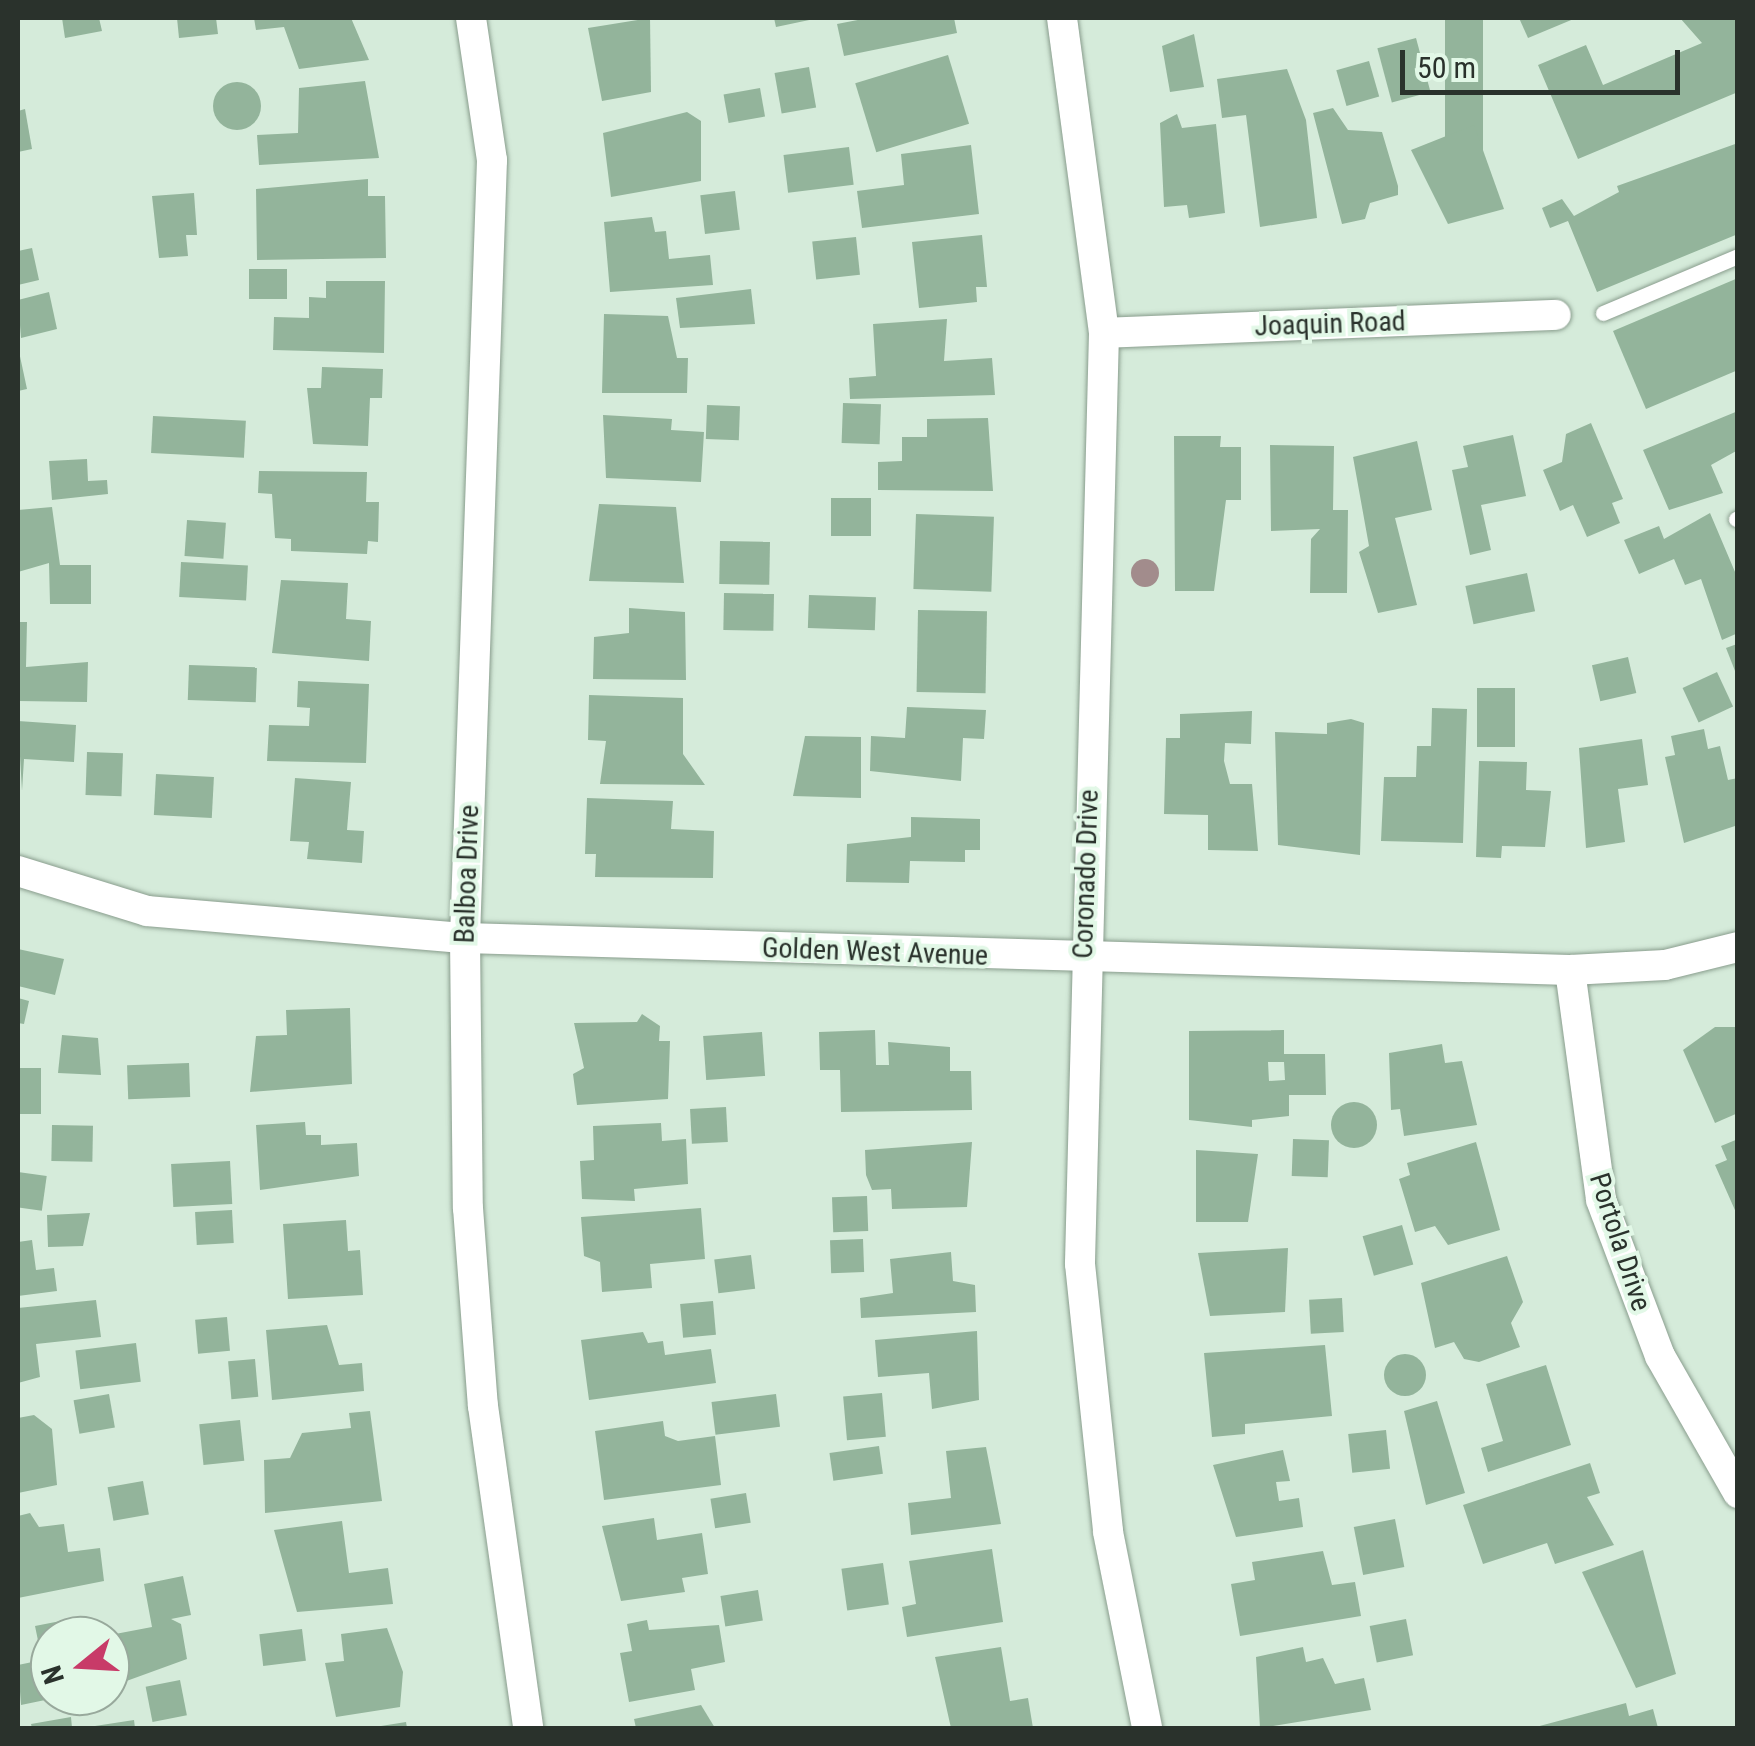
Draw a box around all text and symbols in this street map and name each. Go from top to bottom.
scale bar [1405,30,1685,92]
text: 50 m [1417,50,1476,85]
street label: Joaquin Road [1254,305,1406,343]
street label: Coronado Drive [1066,789,1106,959]
street label: Balboa Drive [448,804,486,944]
street label: Golden West Avenue [761,931,989,973]
street label: Portola Drive [1582,1169,1658,1315]
north arrow [30,1616,130,1716]
text: N [35,1662,71,1688]

